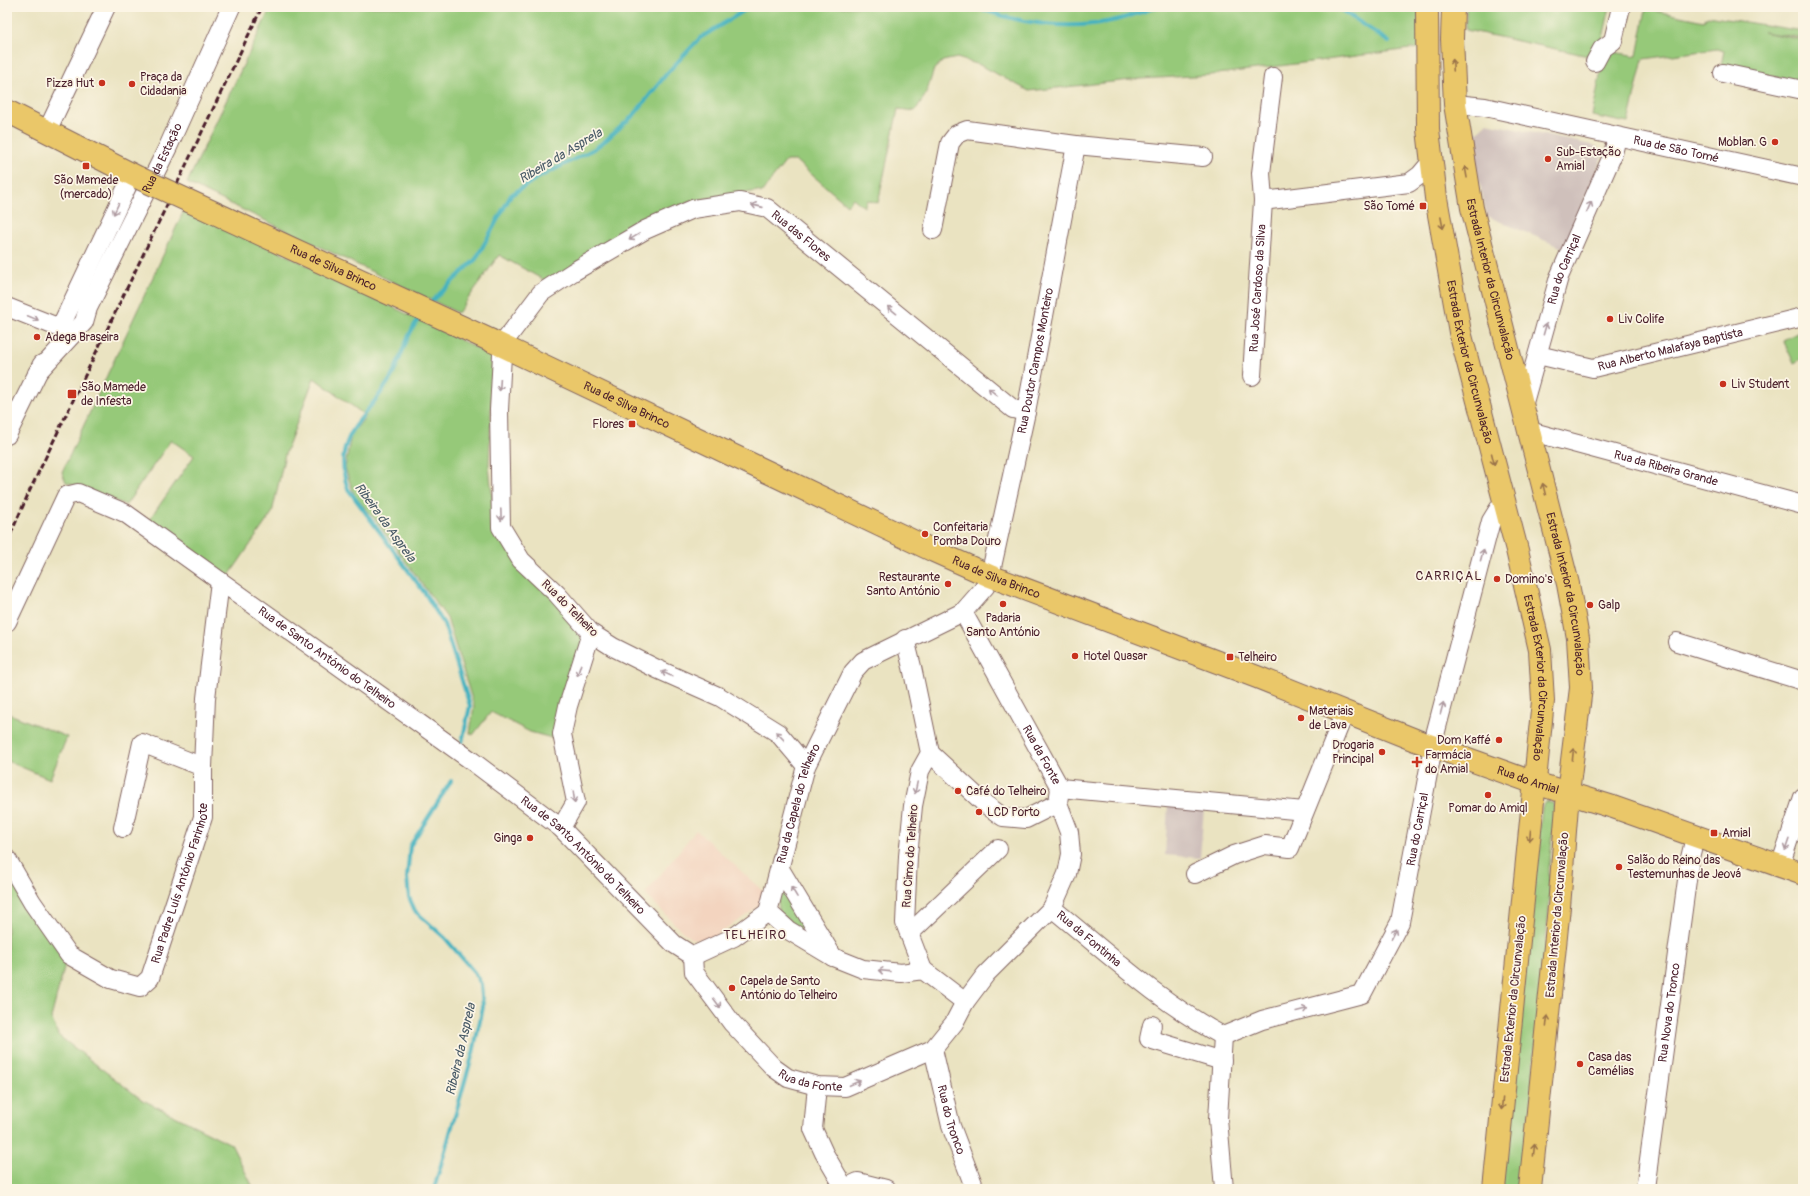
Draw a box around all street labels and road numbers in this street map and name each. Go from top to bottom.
street label: Rua da Estação [139,120,186,196]
street label: Rua de São Tomé [1632,133,1720,166]
street label: Estrada Interior da Circunvalação [1463,197,1518,362]
street label: Rua das Flores [768,207,834,265]
street label: Rua José Cardoso da Silva [1247,223,1270,353]
street label: Rua do Carriçal [1545,232,1585,306]
street label: Rua de Silva Brinco [287,242,379,295]
street label: Estrada Exterior da Circunvalação [1443,279,1496,446]
street label: Rua Doutor Campos Monteiro [1014,286,1057,435]
street label: Rua Alberto Malafaya Baptista [1596,325,1745,375]
street label: Rua de Silva Brinco [581,378,672,433]
street label: Rua da Ribeira Grande [1612,447,1720,490]
street label: Estrada Interior da Circunvalação [1542,511,1587,677]
street label: Rua de Silva Brinco [950,553,1043,603]
street label: Rua do Telheiro [538,577,602,640]
street label: Estrada Exterior da Circunvalação [1520,593,1550,762]
street label: Rua de Santo António do Telheiro [255,603,399,713]
street label: Rua da Fonte [1019,723,1064,787]
street label: Rua da Capela do Telheiro [774,741,824,865]
street label: Rua do Amial [1495,763,1561,798]
street label: Rua do Carriçal [1404,791,1432,867]
street label: Rua de Santo António do Telheiro [517,793,648,918]
street label: Rua Padre Luís António Farinhote [148,803,211,965]
street label: Rua Cimo do Telheiro [899,803,922,908]
street label: Estrada Interior da Circunvalação [1543,831,1572,998]
street label: Rua da Fontinha [1053,908,1124,971]
street label: Estrada Exterior da Circunvalação [1497,914,1530,1083]
street label: Rua Nova do Tronco [1655,962,1684,1063]
street label: Rua da Fonte [775,1066,843,1095]
street label: Rua do Tronco [934,1083,968,1157]

